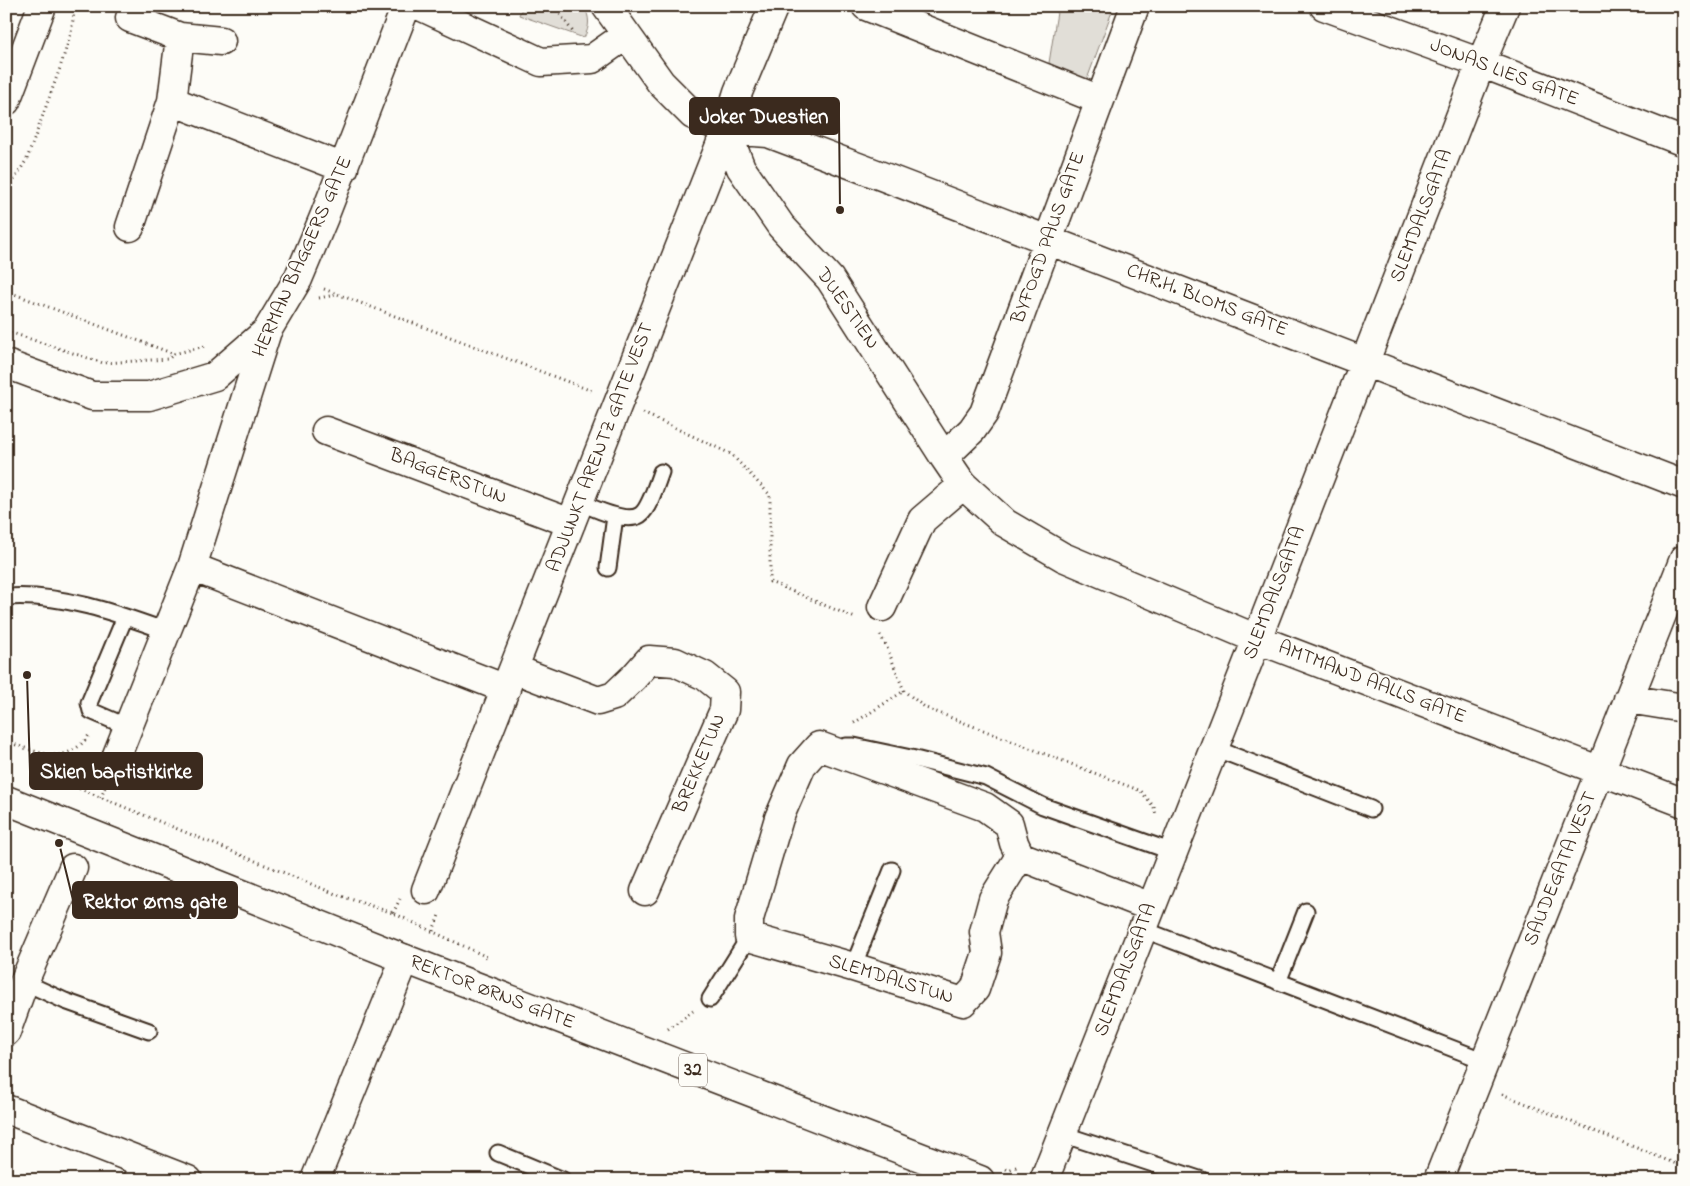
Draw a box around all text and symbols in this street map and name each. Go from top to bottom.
street label: JONAS LIES GATE [1425,31,1583,115]
callout: Joker Duestien [690,98,839,134]
text: Joker Duestien [700,103,828,133]
street label: SLEMDALSGATA [1383,145,1461,287]
street label: BYFOGD PAUS GATE [1004,148,1094,329]
street label: HERMAN BAGGERS GATE [246,152,360,362]
street label: CHR.H. BLOMS GATE [1122,257,1292,345]
street label: DUESTIEN [808,261,886,356]
street label: ADJUNKT ARENTZ GATE VEST [540,319,662,577]
street label: BAGGERSTUN [384,441,511,513]
street label: SLEMDALSGATA [1236,522,1314,664]
street label: AMTMAND AALLS GATE [1274,634,1470,732]
street label: BREKKETUN [666,710,734,819]
callout: Skien baptistkirke [30,753,202,789]
text: Skien baptistkirke [40,758,193,788]
street label: SAUDEGATA VEST [1517,788,1605,950]
callout: Rektor Ørns gate [73,882,237,918]
text: Rektor Ørns gate [83,888,227,920]
street label: SLEMDALSGATA [1087,899,1165,1041]
street label: SLEMDALSTUN [825,947,957,1013]
street label: REKTOR ØRNS GATE [405,948,579,1038]
road number: 32 [679,1054,707,1086]

